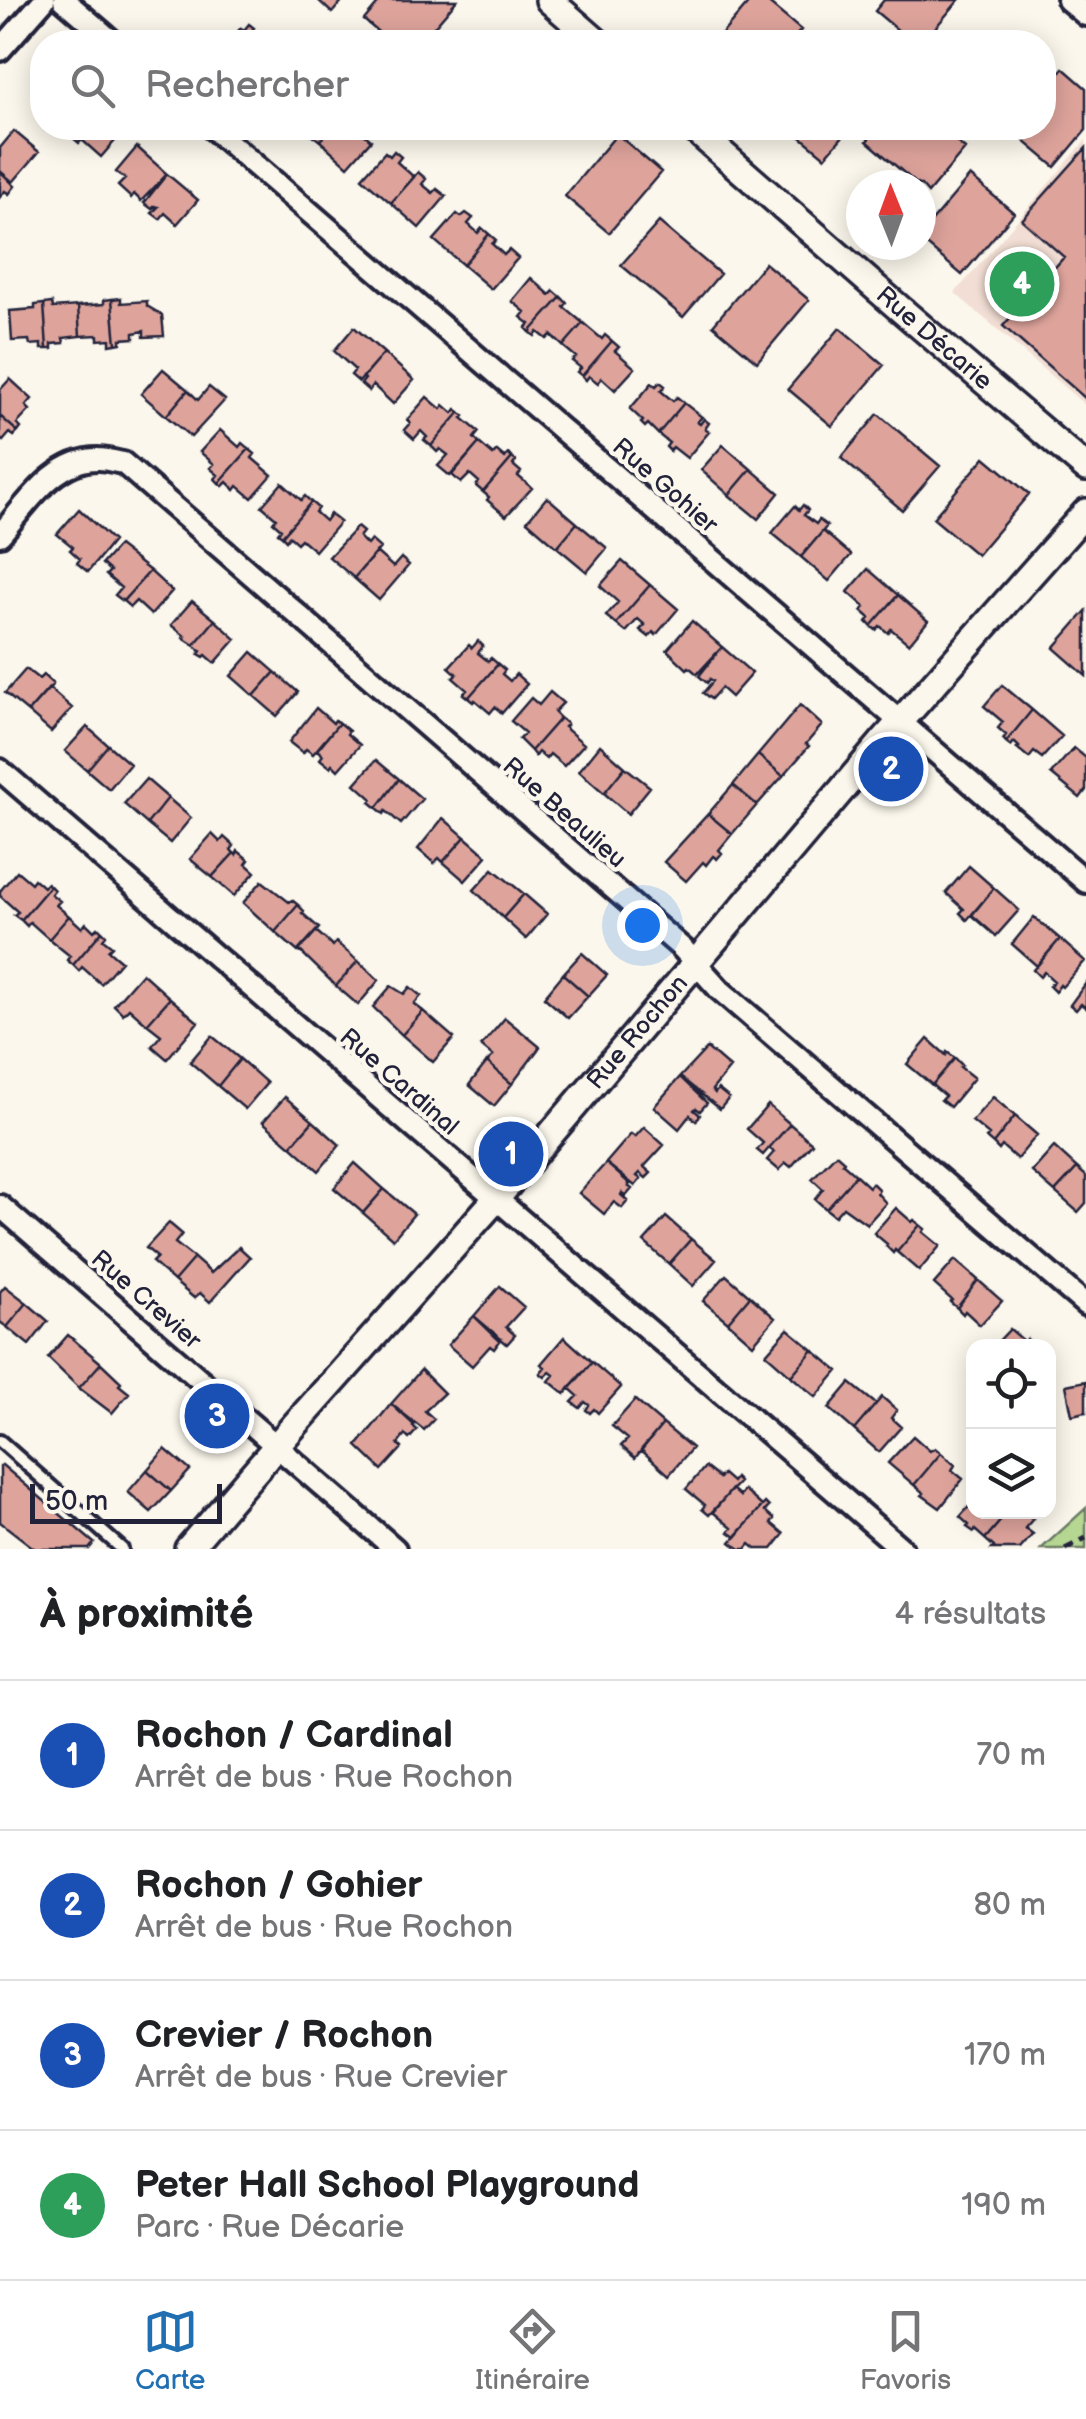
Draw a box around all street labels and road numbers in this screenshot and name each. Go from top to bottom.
street label: Rue Décarie [870,280,999,397]
street label: Rue Gohier [606,432,725,541]
street label: Rue Beaulieu [496,751,632,875]
street label: Rue Rochon [580,968,694,1096]
street label: Rue Cardinal [333,1022,465,1142]
street label: Rue Crevier [85,1244,208,1357]

